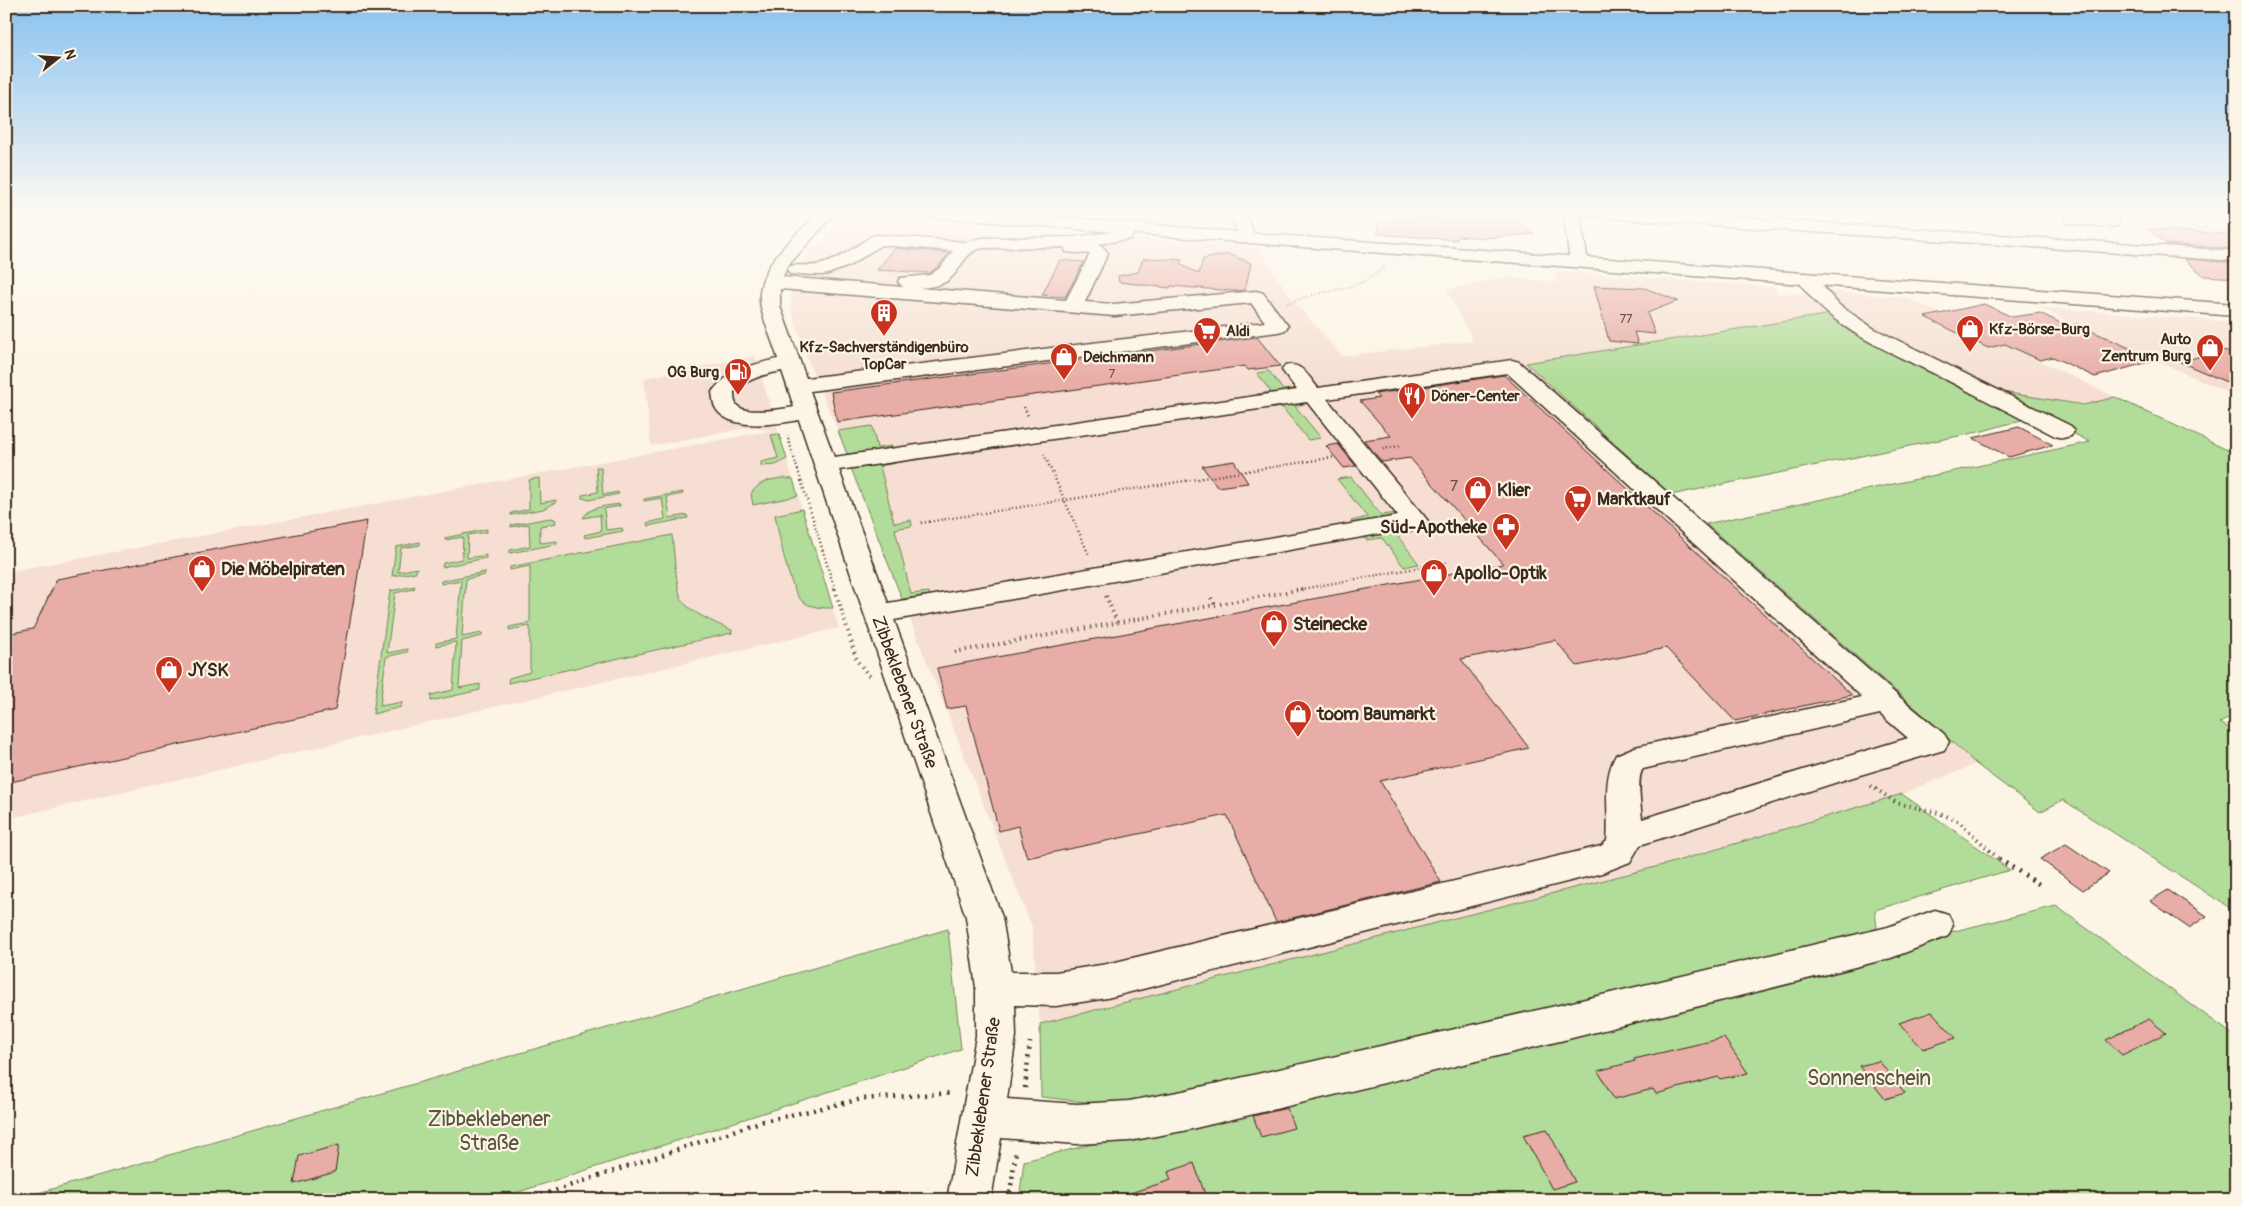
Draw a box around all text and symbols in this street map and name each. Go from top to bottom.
north arrow [32,32,82,82]
text: N [60,47,79,61]
building icon: Kfz-Sachverständigenbüro TopCar [869,298,899,337]
house number: 77 [1620,312,1633,327]
shop icon: Kfz-Börse-Burg [1955,314,1985,353]
supermarket icon: Aldi [1192,316,1222,355]
place label: Kfz-Börse-Burg [1989,320,2090,339]
place label: Aldi [1226,322,1250,341]
place label: Auto Zentrum Burg [2101,330,2191,366]
shop icon: Auto Zentrum Burg [2195,333,2225,372]
place label: Kfz-Sachverständigenbüro TopCar [800,338,969,374]
shop icon: Deichmann [1049,342,1079,381]
place label: Deichmann [1083,348,1154,367]
fuel station icon: OG Burg [723,357,753,396]
place label: OG Burg [667,363,719,382]
house number: 7 [1109,367,1116,382]
restaurant icon: Döner-Center [1397,381,1427,420]
place label: Döner-Center [1431,387,1520,406]
shop icon: Klier [1463,475,1493,514]
house number: 7 [1450,477,1458,496]
place label: Klier [1497,479,1531,502]
supermarket icon: Marktkauf [1563,484,1593,523]
place label: Marktkauf [1597,488,1672,511]
pharmacy icon: Süd-Apotheke [1491,512,1521,551]
place label: Süd-Apotheke [1380,516,1488,539]
shop icon: Die Möbelpiraten [187,554,217,593]
place label: Die Möbelpiraten [221,558,345,581]
shop icon: Apollo-Optik [1419,558,1449,597]
place label: Apollo-Optik [1453,562,1547,585]
shop icon: Steinecke [1259,609,1289,648]
street label: Zibbeklebener Straße [866,613,943,772]
place label: Steinecke [1293,613,1368,636]
shop icon: JYSK [154,655,184,694]
place label: JYSK [188,659,229,682]
shop icon: toom Baumarkt [1283,699,1313,738]
place label: toom Baumarkt [1316,703,1436,726]
street label: Zibbeklebener Straße [961,1016,1006,1178]
park label: Sonnenschein [1807,1065,1931,1092]
park label: Zibbeklebener Straße [427,1106,551,1157]

